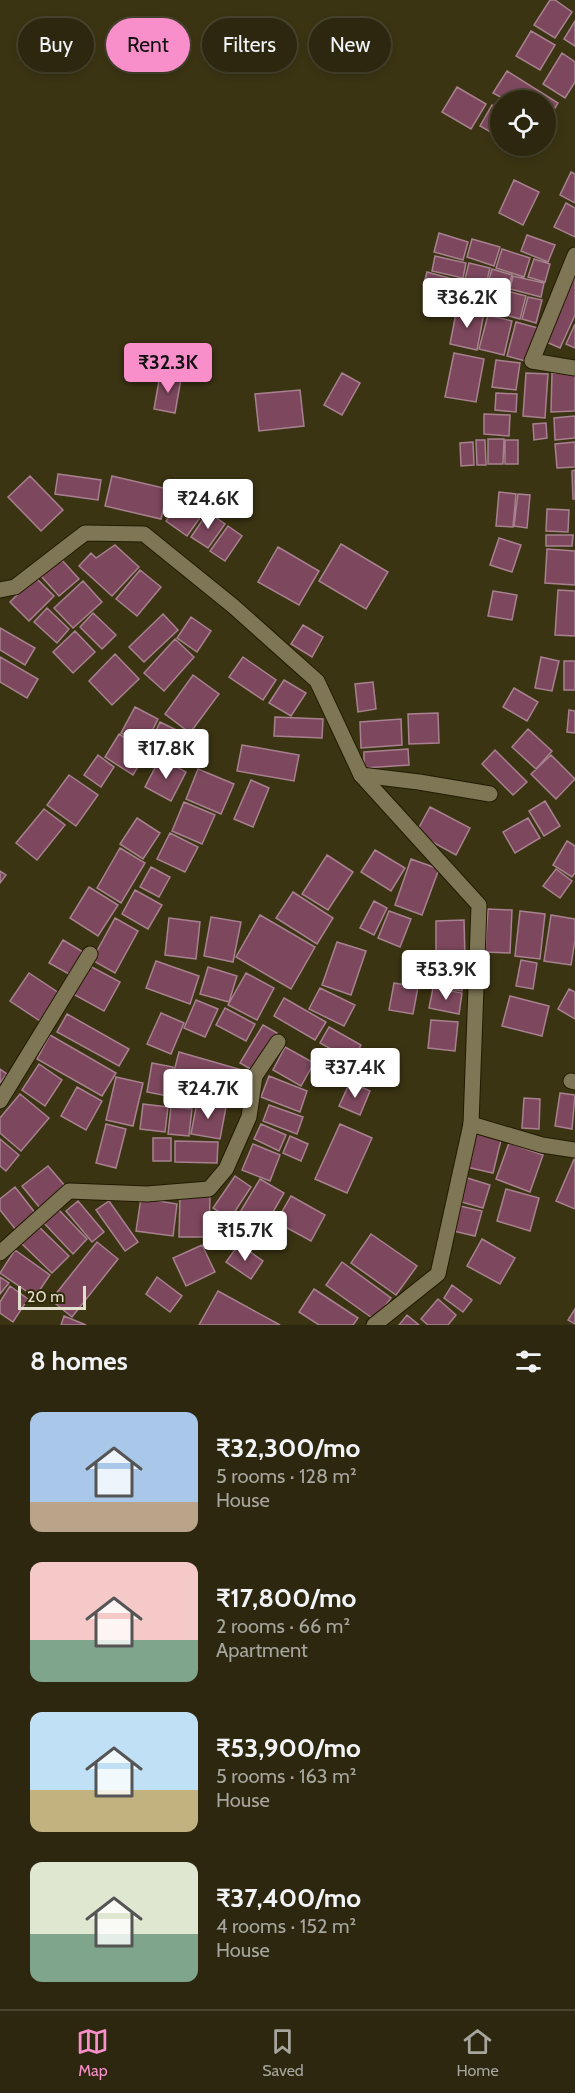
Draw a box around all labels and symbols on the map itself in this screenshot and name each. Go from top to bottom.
pin: ₹36.2K [418,278,516,329]
pin: ₹32.3K [119,343,217,394]
pin: ₹24.6K [159,479,257,530]
pin: ₹17.8K [117,729,215,780]
pin: ₹53.9K [397,950,495,1001]
pin: ₹37.4K [306,1048,404,1099]
pin: ₹24.7K [159,1069,257,1120]
pin: ₹15.7K [196,1211,294,1262]
scale bar [18,1283,86,1310]

